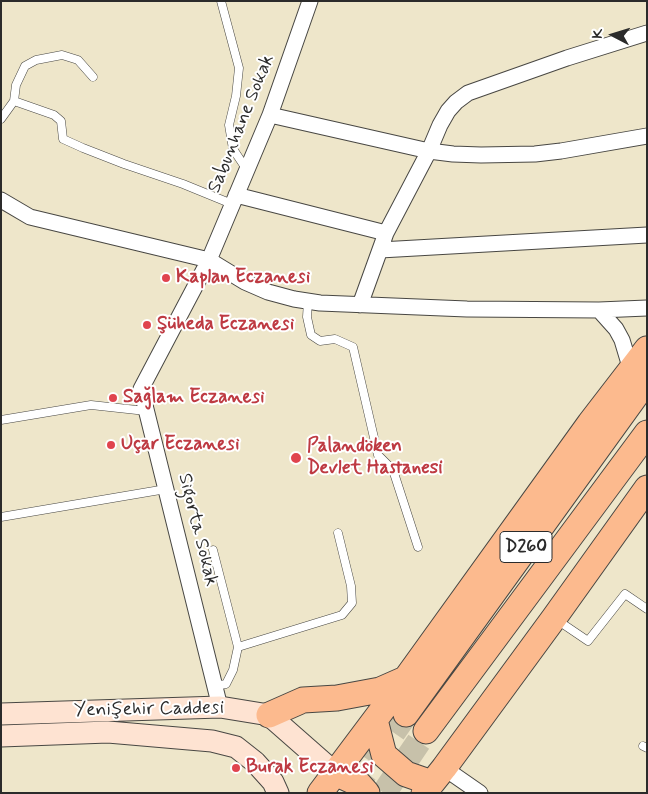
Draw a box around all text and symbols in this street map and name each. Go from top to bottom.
north arrow [588,10,638,60]
text: K [589,28,607,39]
street label: Sabunhane Sokak [204,51,280,197]
place label: Kaplan Eczanesi [176,267,310,289]
marker: Kaplan Eczanesi [160,272,172,284]
place label: Şüheda Eczanesi [157,314,294,336]
marker: Şüheda Eczanesi [141,319,153,331]
place label: Sağlam Eczanesi [123,387,265,409]
marker: Sağlam Eczanesi [107,392,119,404]
place label: Uçar Eczanesi [121,434,240,456]
place label: Palandöken Devlet Hastanesi [307,436,443,480]
marker: Uçar Eczanesi [105,439,117,451]
marker: Palandöken Devlet Hastanesi [289,451,303,465]
street label: Sigorta Sokak [172,471,222,589]
road number: D260 [500,532,552,562]
street label: Yenişehir Caddesi [74,697,224,723]
place label: Burak Eczanesi [246,757,374,779]
marker: Burak Eczanesi [230,762,242,774]

